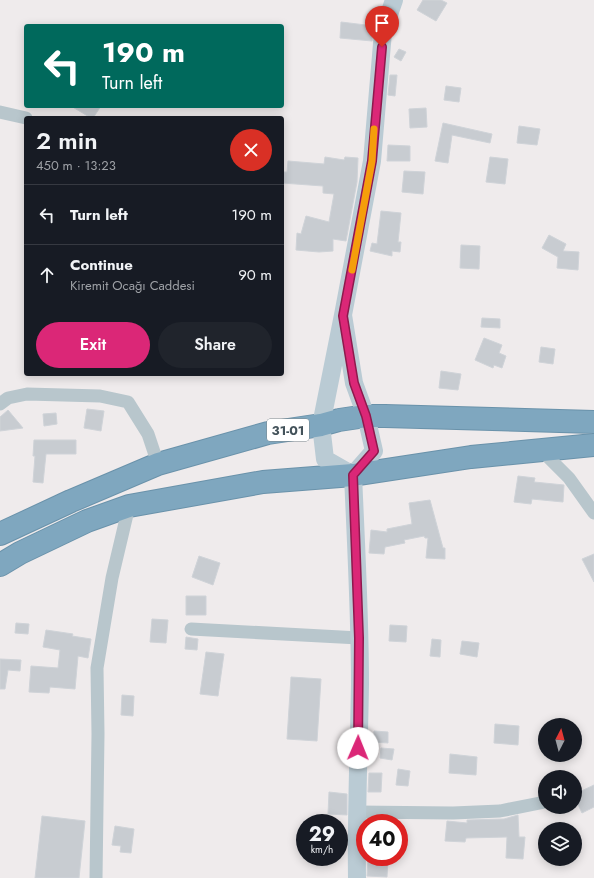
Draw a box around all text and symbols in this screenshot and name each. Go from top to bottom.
pin [365,6,399,47]
icon: arrive [371,12,393,34]
text: 190 m [102,32,185,73]
icon: left [36,40,88,92]
text: Turn left [102,70,162,96]
text: 2 min [36,123,98,158]
button: close [230,129,272,171]
text: 450 m · 13:23 [36,156,116,175]
icon: left [36,204,58,226]
text: Turn left [70,204,128,226]
text: 190 m [231,204,272,226]
text: Continue [70,254,133,276]
icon: ahead [36,264,58,286]
text: 90 m [238,264,272,286]
text: Kiremit Ocağı Caddesi [70,276,195,295]
button: Exit [36,322,150,368]
button: Share [158,322,272,368]
road number: 31-01 [267,419,309,441]
north arrow [538,718,582,762]
map controls [538,718,582,866]
position arrow [337,727,379,769]
button: sound [538,770,582,814]
speed limit sign: 40 [356,814,408,866]
text: 29 [309,820,335,849]
button: layers [538,822,582,866]
text: km/h [311,842,333,857]

